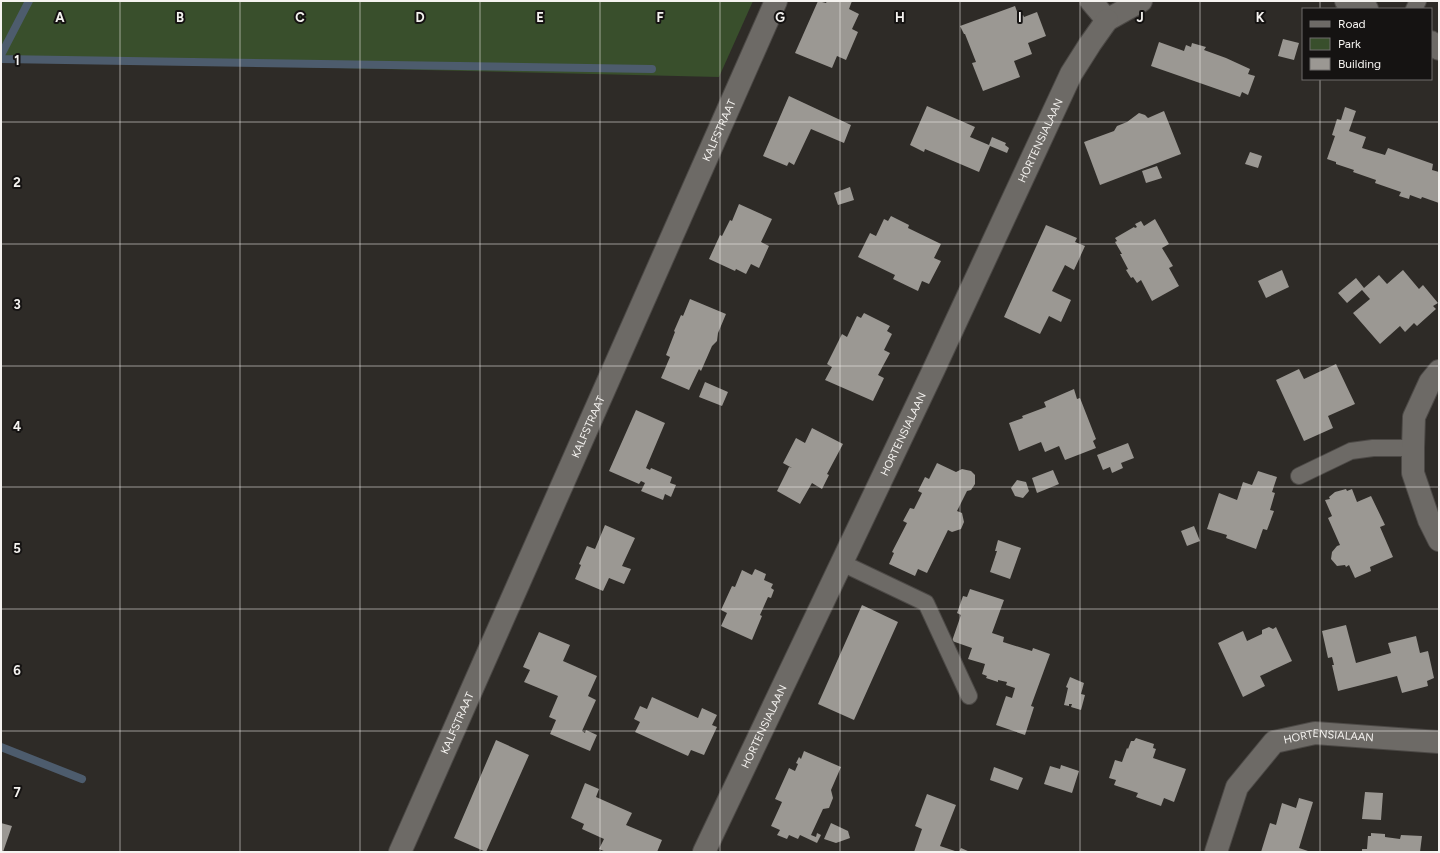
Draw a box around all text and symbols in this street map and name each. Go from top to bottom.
legend [1302,8,1432,80]
text: A [55,10,65,25]
text: B [176,10,184,25]
text: C [295,10,305,25]
text: D [415,10,425,25]
text: E [536,10,544,25]
text: F [656,10,664,25]
text: G [775,10,785,25]
text: H [895,10,905,25]
text: I [1018,10,1022,25]
text: J [1136,10,1144,25]
text: K [1256,10,1265,25]
text: Road [1338,17,1366,31]
text: Park [1338,37,1361,51]
text: 1 [14,53,20,68]
text: Building [1338,57,1381,71]
street label: KALFSTRAAT [700,97,739,164]
street label: HORTENSIALAAN [1016,97,1066,185]
text: 2 [13,175,21,190]
text: 3 [13,297,21,312]
street label: HORTENSIALAAN [878,390,929,478]
street label: KALFSTRAAT [569,394,608,460]
text: 4 [13,419,21,434]
text: 5 [13,541,21,556]
text: 6 [13,663,21,678]
street label: HORTENSIALAAN [739,683,790,771]
street label: KALFSTRAAT [438,690,477,756]
street label: HORTENSIALAAN [1282,727,1374,747]
text: 7 [13,785,21,800]

